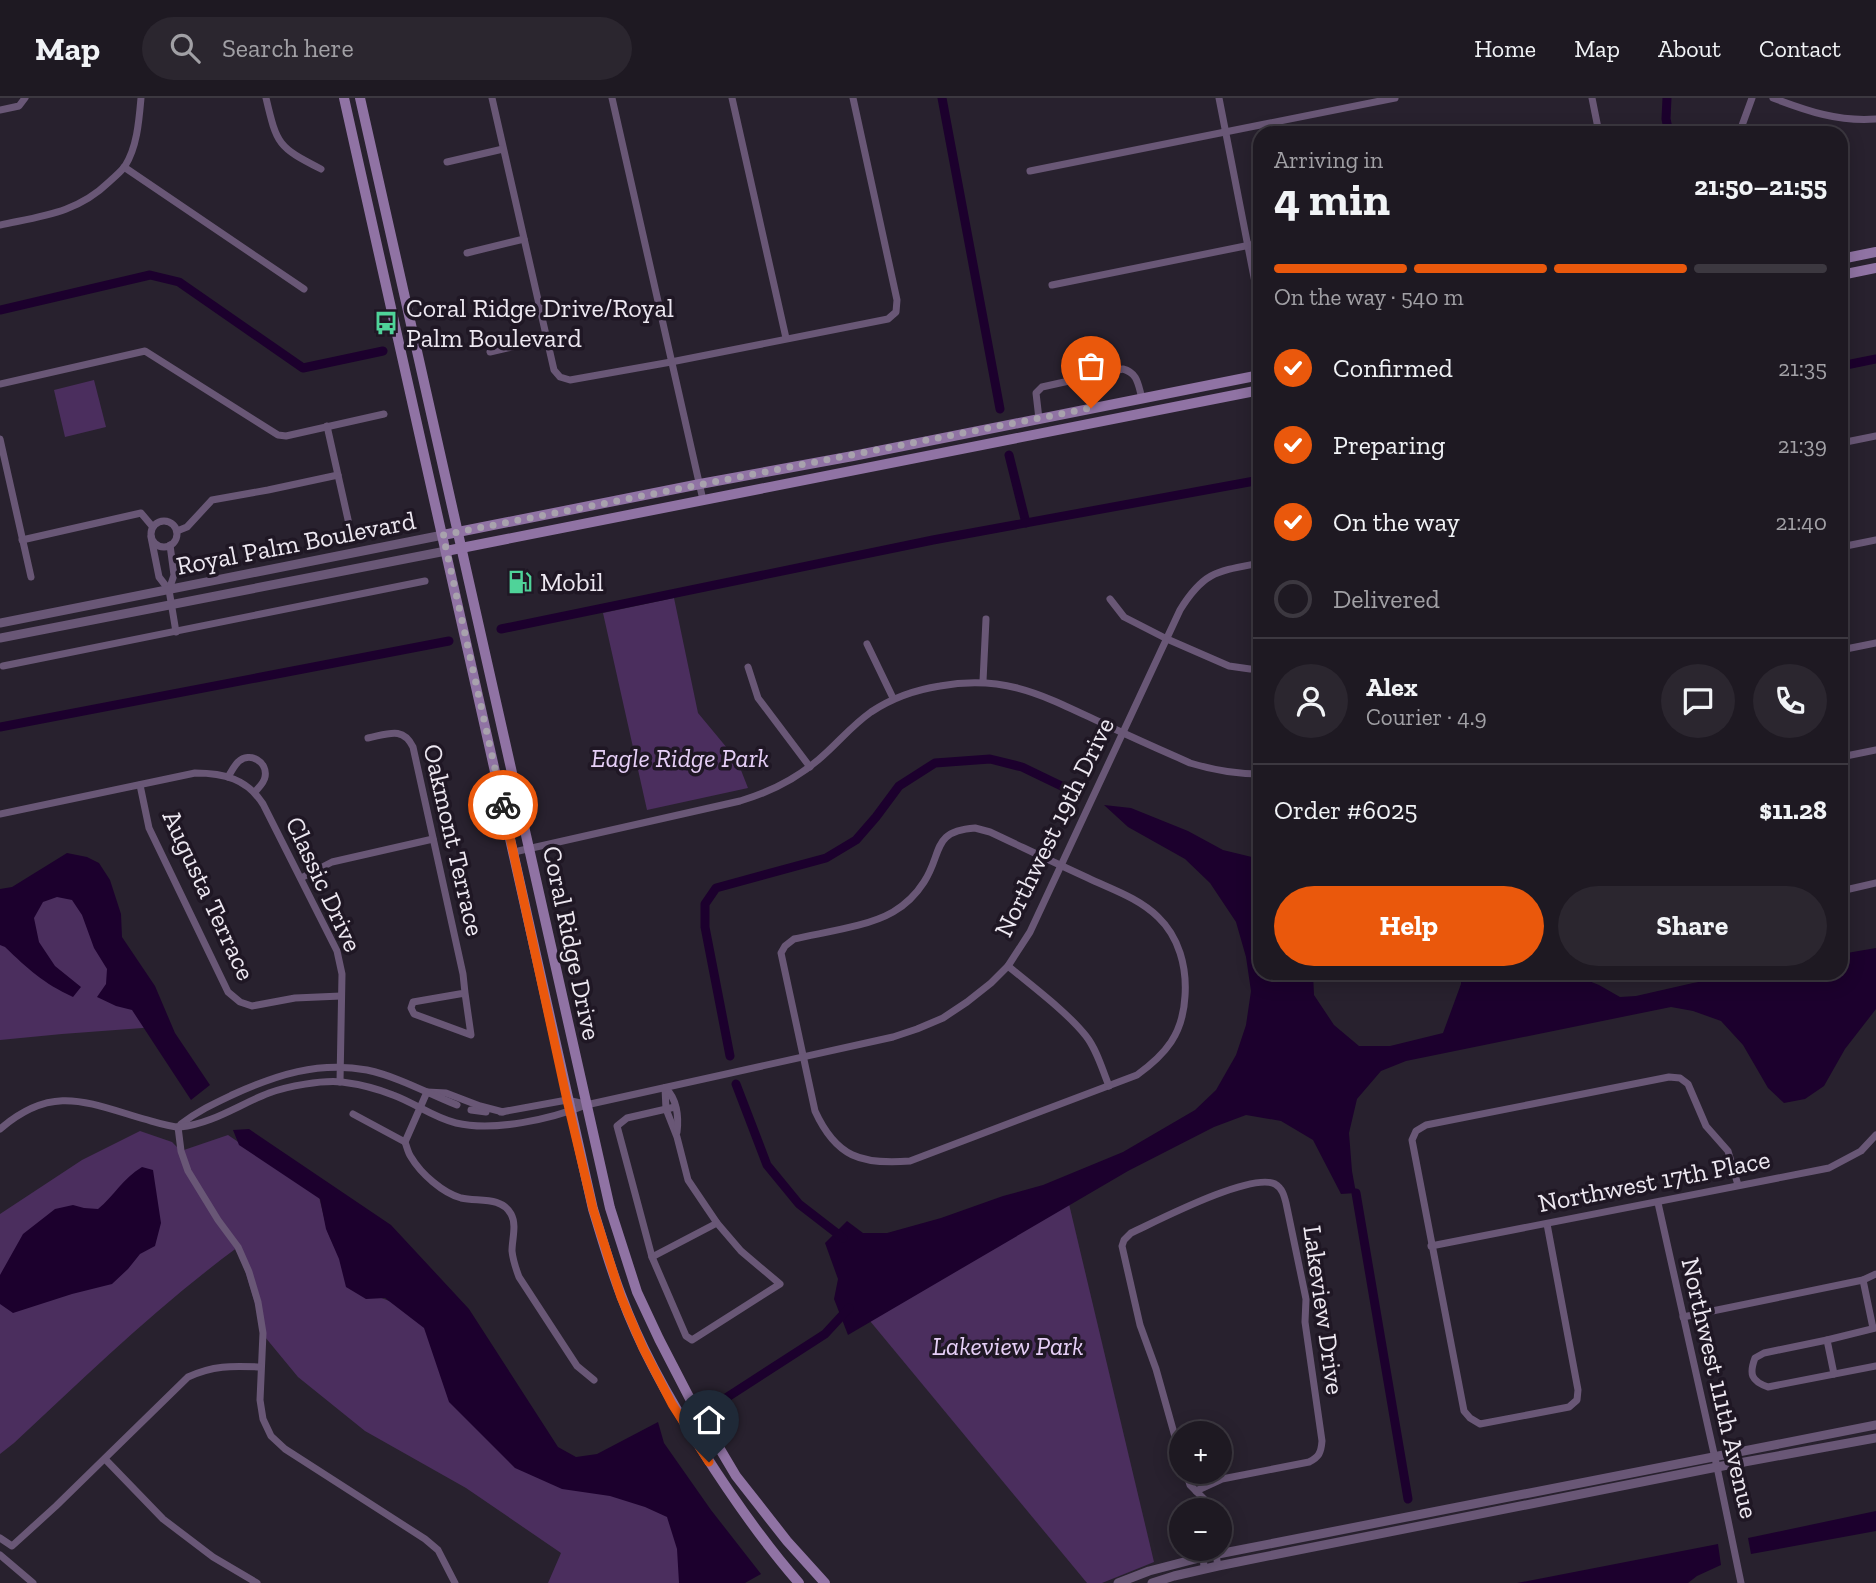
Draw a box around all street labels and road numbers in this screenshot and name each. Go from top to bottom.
street label: Royal Palm Boulevard [174,504,418,582]
street label: Northwest 19th Drive [987,712,1121,942]
street label: Oakmont Terrace [416,741,492,939]
street label: Augusta Terrace [156,805,262,985]
street label: Classic Drive [279,811,369,957]
street label: Coral Ridge Drive [536,843,608,1043]
street label: Northwest 17th Place [1535,1143,1773,1219]
street label: Lakeview Drive [1296,1223,1352,1397]
street label: Northwest 111th Avenue [1674,1254,1766,1522]

